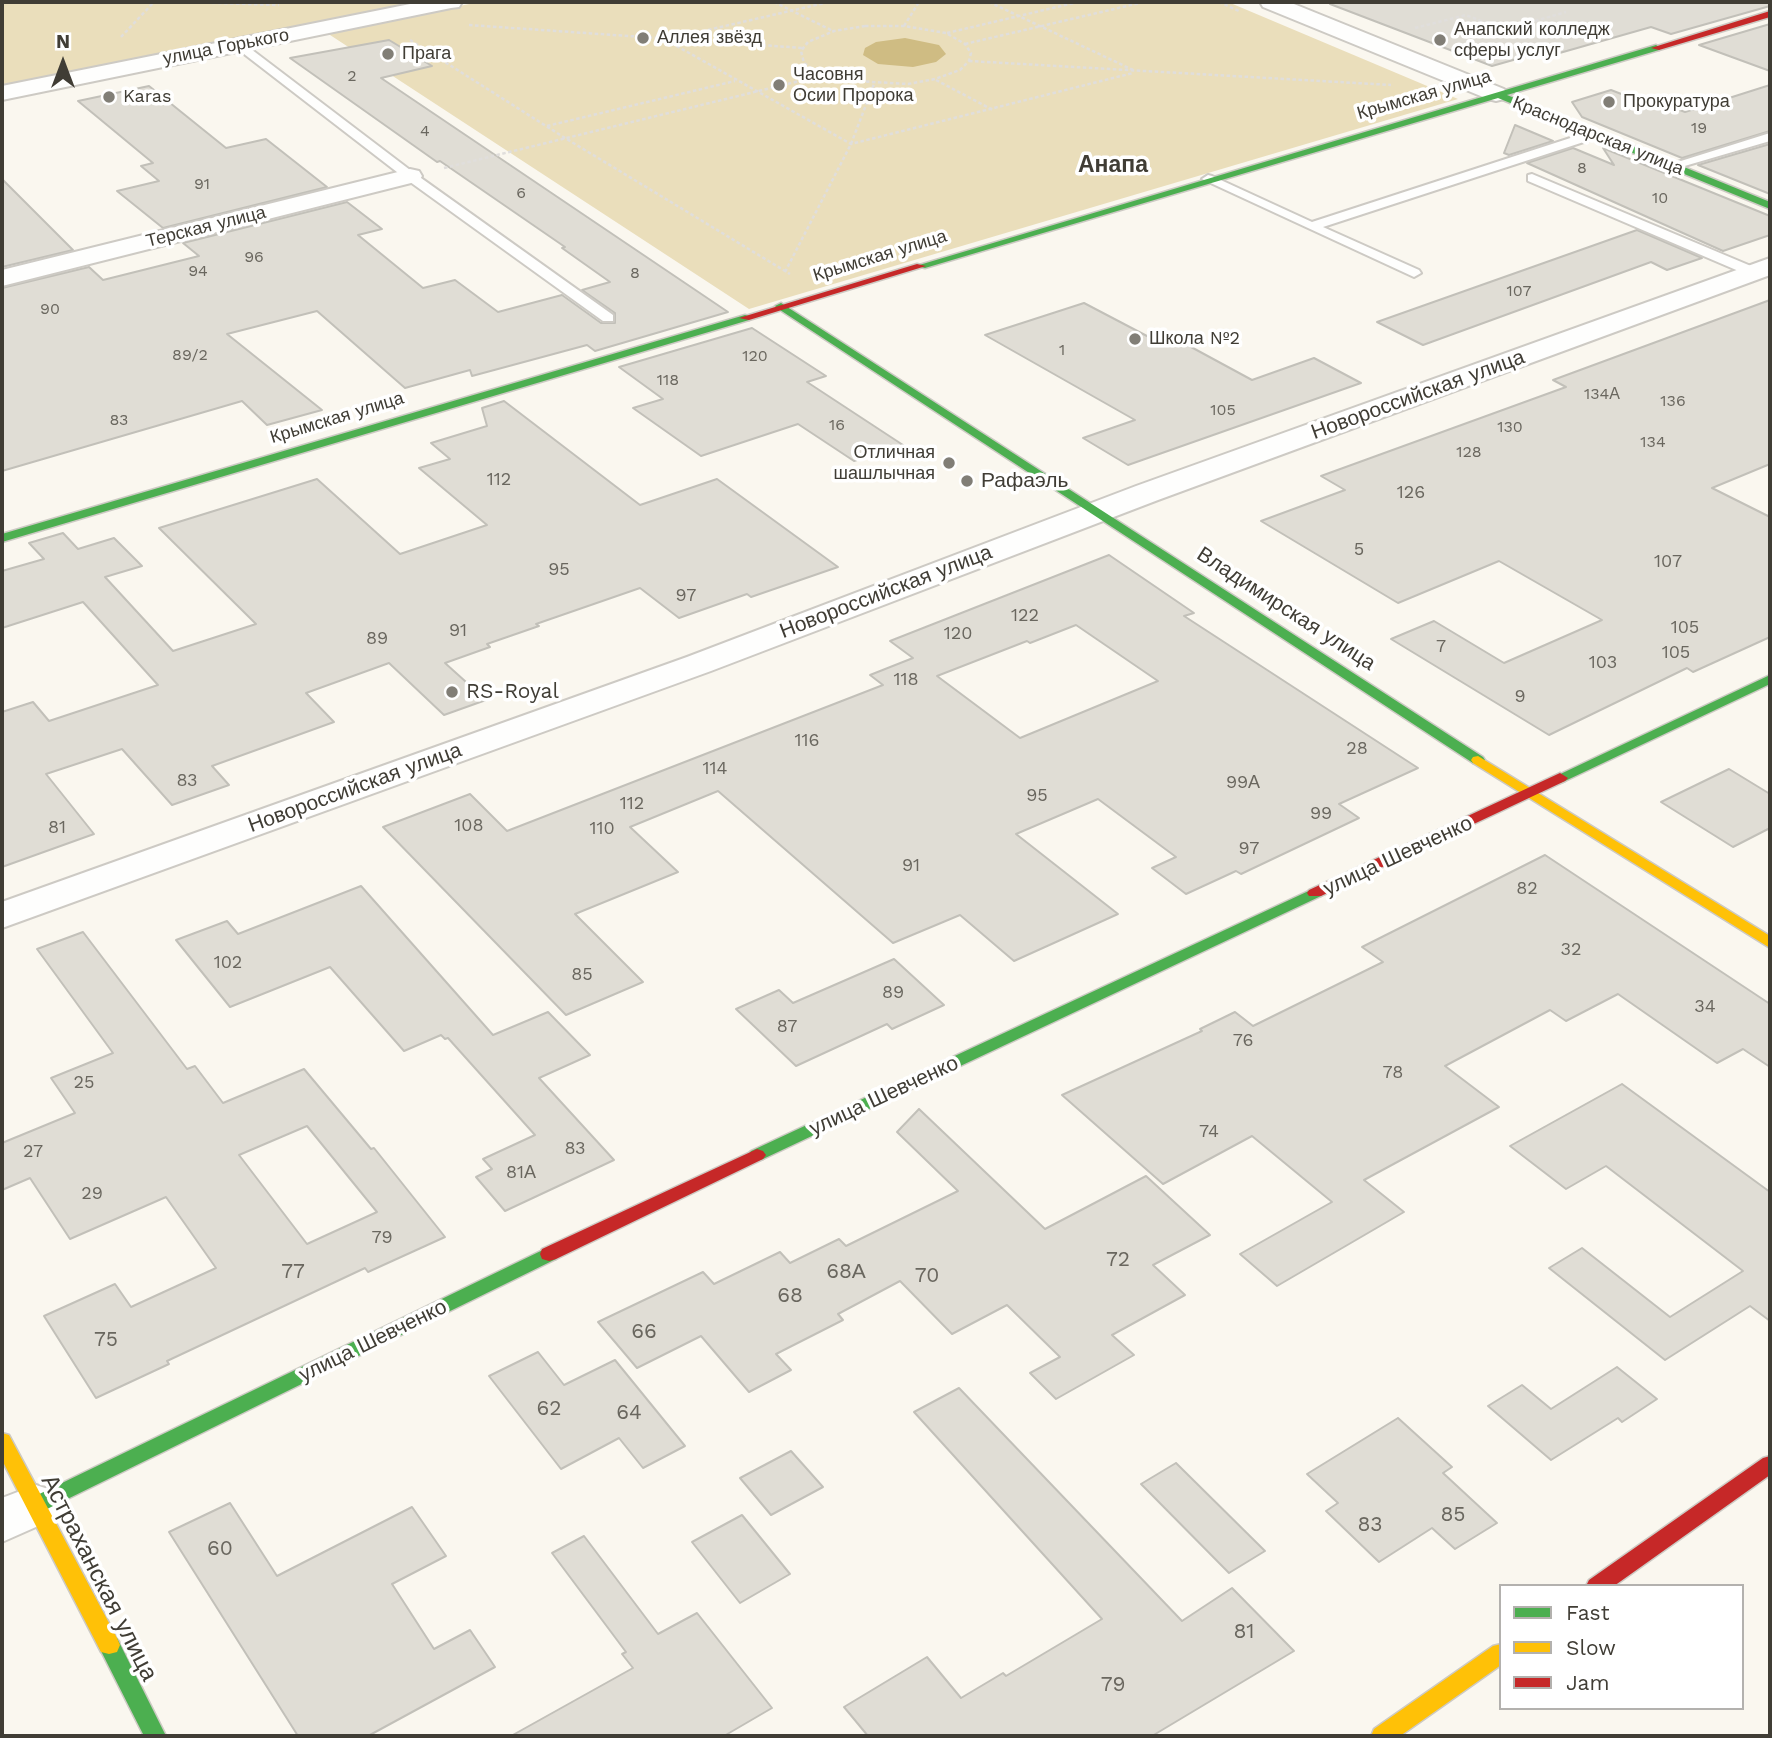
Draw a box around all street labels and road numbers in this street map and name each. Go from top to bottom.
street label: улица Горького [161,24,291,70]
street label: Крымская улица [1354,66,1494,124]
street label: Краснодарская улица [1509,92,1687,180]
street label: Терская улица [144,202,268,252]
street label: Крымская улица [811,225,949,287]
street label: Новороссийская улица [1308,345,1528,445]
street label: Крымская улица [268,387,406,449]
street label: Новороссийская улица [776,540,996,644]
street label: Владимирская улица [1192,542,1380,676]
street label: Новороссийская улица [245,738,465,838]
street label: улица Шевченко [1320,810,1476,902]
street label: улица Шевченко [806,1050,962,1142]
street label: улица Шевченко [295,1294,451,1388]
street label: Астраханская улица [35,1470,163,1686]

